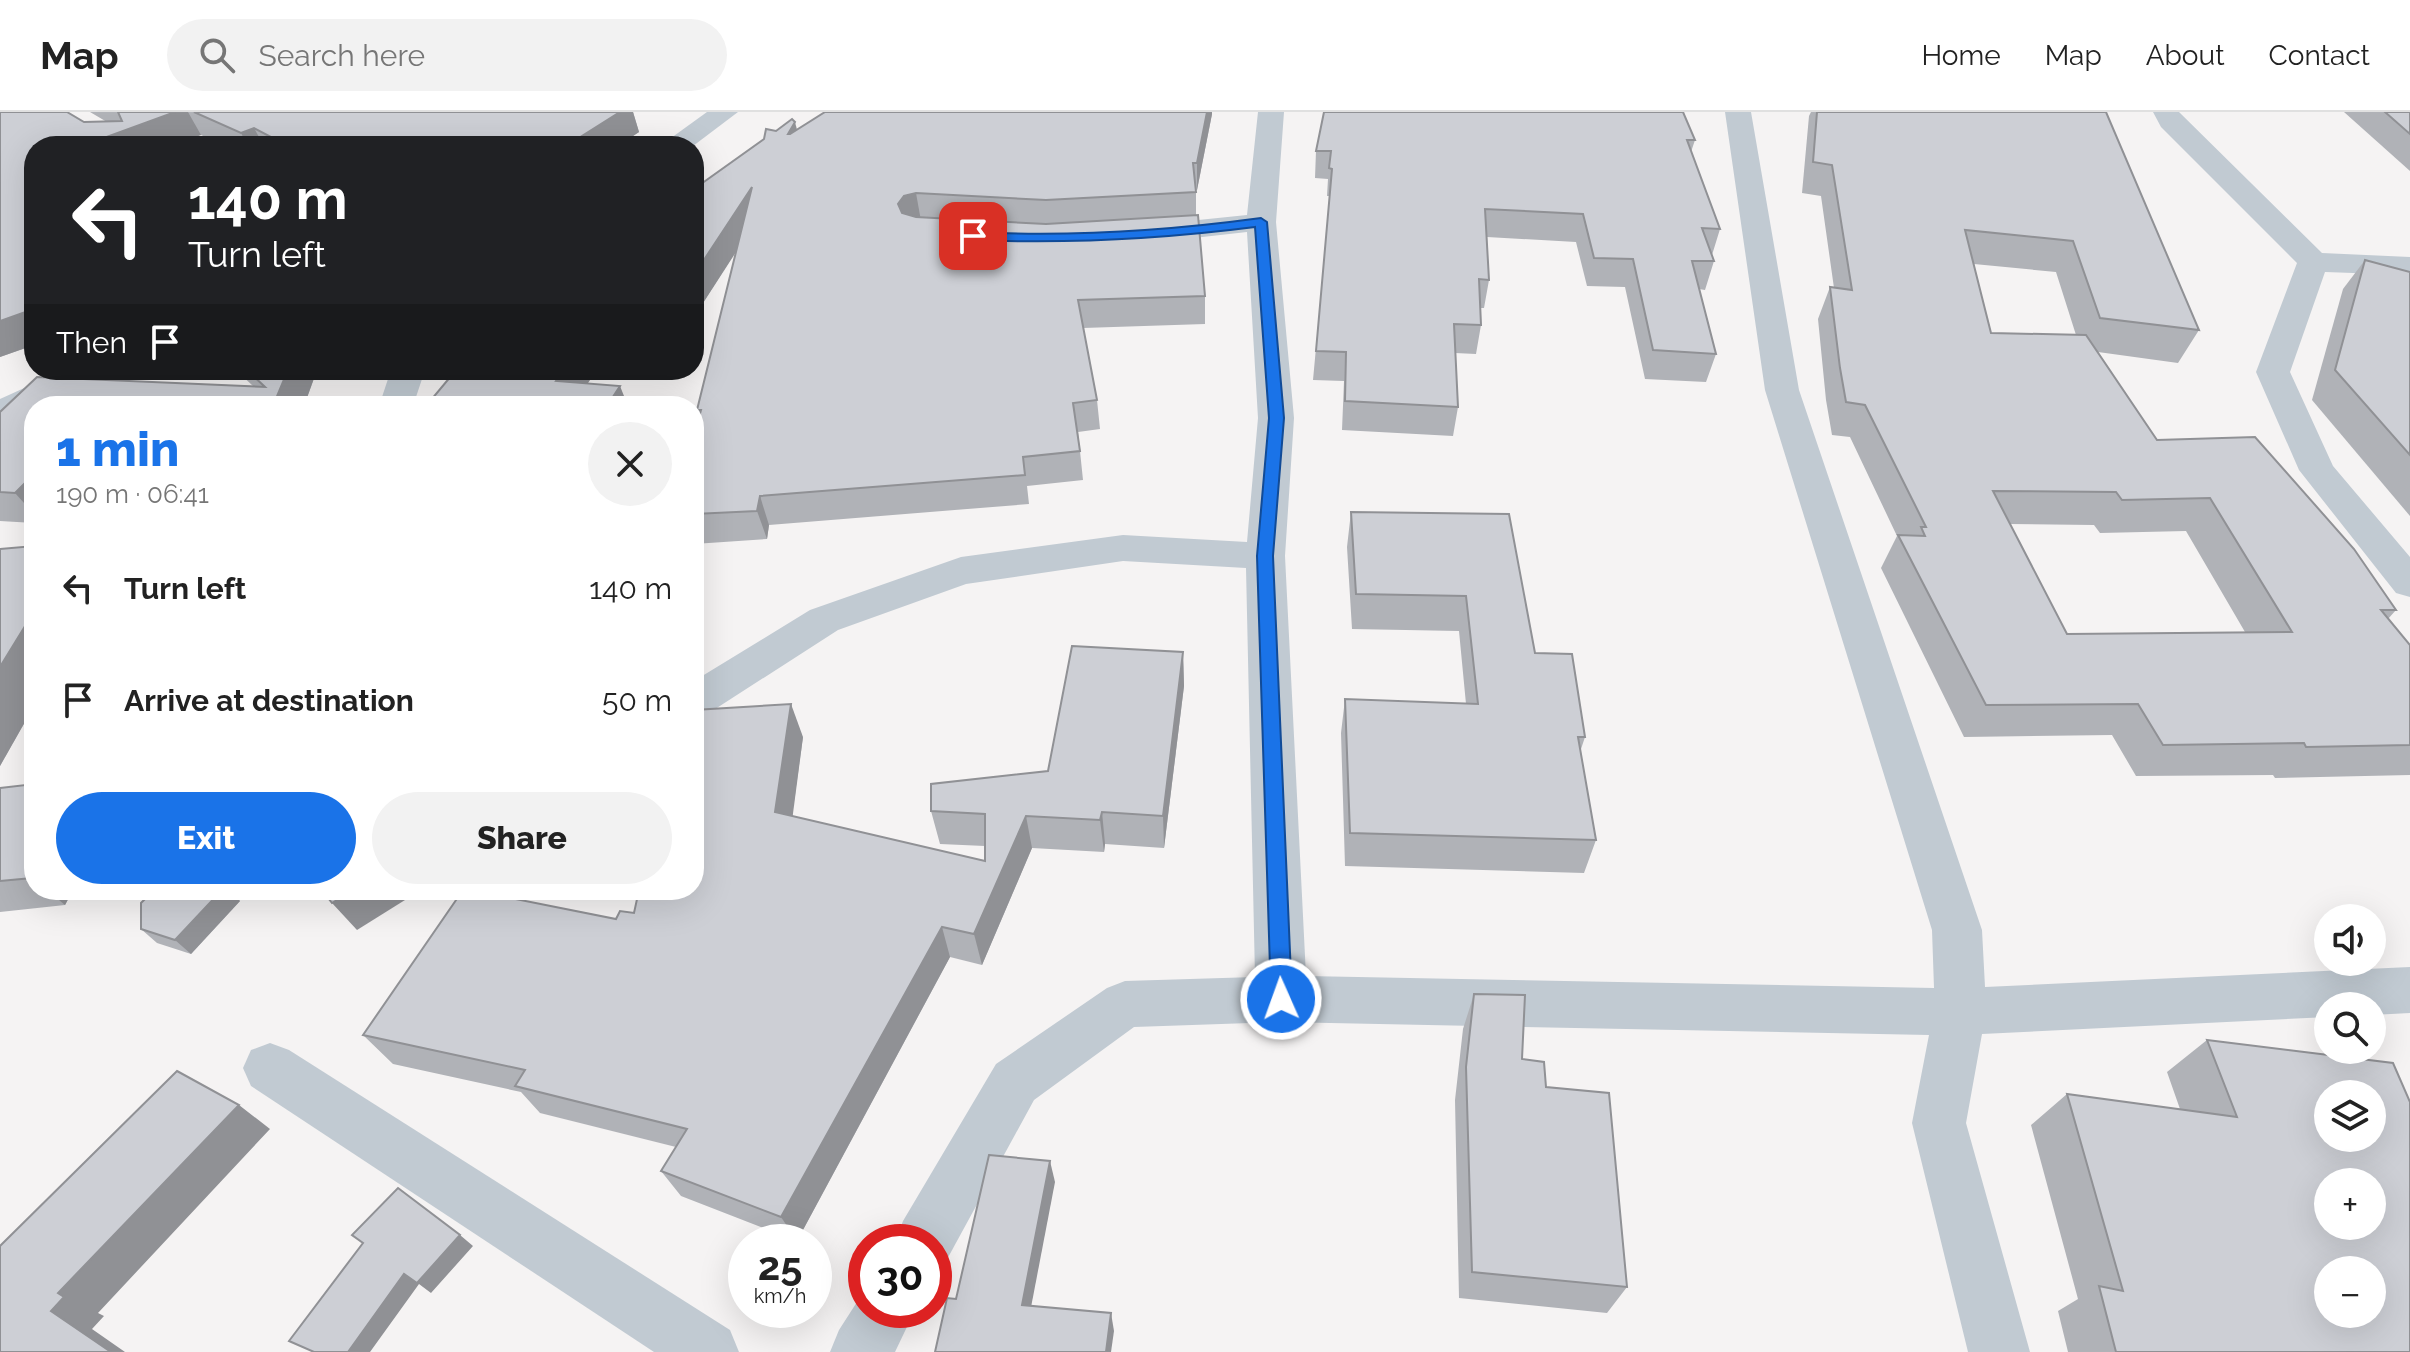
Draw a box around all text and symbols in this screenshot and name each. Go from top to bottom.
search box [167,19,727,91]
text: Map [40,33,119,78]
icon: search [195,33,239,77]
text: Search here [259,38,425,73]
text: Home [1921,39,2001,72]
text: Map [2045,39,2102,72]
text: About [2146,39,2225,72]
text: Contact [2269,39,2370,72]
text: 140 m [188,166,348,232]
icon: left [56,168,160,272]
pin [939,202,1007,270]
icon: arrive [951,214,995,258]
text: Turn left [188,233,326,275]
icon: arrive [143,320,187,364]
text: Then [56,325,127,360]
text: 1 min [56,421,179,477]
button: close [588,422,672,506]
text: 190 m · 06:41 [56,479,209,509]
icon: left [56,566,100,610]
text: Turn left [124,571,246,606]
text: 140 m [589,571,672,606]
icon: arrive [56,678,100,722]
text: Arrive at destination [124,683,414,718]
text: 50 m [602,683,672,718]
button: Exit [56,792,356,884]
button: Share [372,792,672,884]
map controls [2314,904,2386,1328]
button: sound [2314,904,2386,976]
position arrow [1239,957,1323,1041]
button: search [2314,992,2386,1064]
button: layers [2314,1080,2386,1152]
button: + [2314,1168,2386,1240]
speed limit sign: 30 [848,1224,952,1328]
text: 25 [758,1242,802,1289]
button: − [2314,1256,2386,1328]
text: km/h [754,1284,806,1308]

